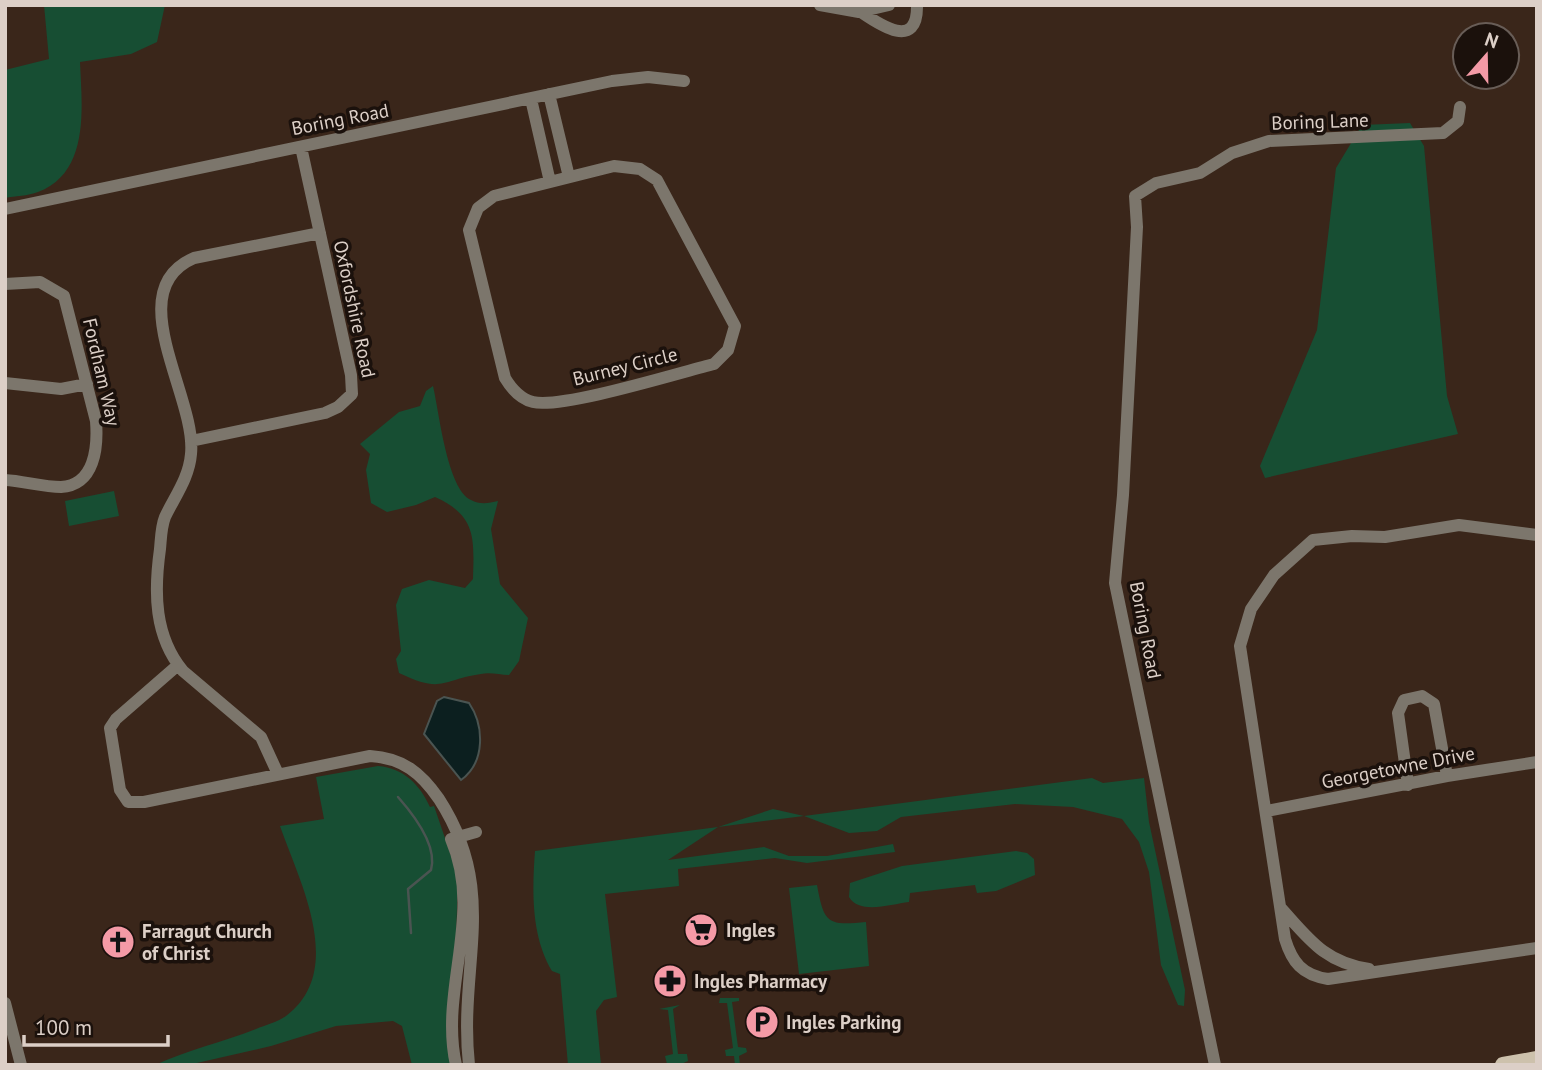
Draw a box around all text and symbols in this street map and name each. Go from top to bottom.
north arrow [1451,21,1521,91]
text: N [1482,27,1502,53]
street label: Boring Road [289,98,391,140]
street label: Boring Lane [1271,107,1369,135]
street label: Oxfordshire Road [329,238,381,380]
street label: Fordham Way [78,316,126,428]
street label: Burney Circle [570,341,680,391]
street label: Boring Road [1125,579,1167,681]
street label: Georgetowne Drive [1319,740,1477,794]
supermarket icon: Ingles [682,911,720,949]
place label: Ingles [726,918,775,942]
place label: Farragut Church of Christ [142,919,272,965]
church icon: Farragut Church of Christ [99,923,137,961]
pharmacy icon: Ingles Pharmacy [651,962,689,1000]
place label: Ingles Pharmacy [694,969,828,993]
parking icon: Ingles Parking [743,1003,781,1041]
scale bar [24,1004,168,1048]
place label: Ingles Parking [786,1010,901,1034]
text: 100 m [35,1014,92,1041]

